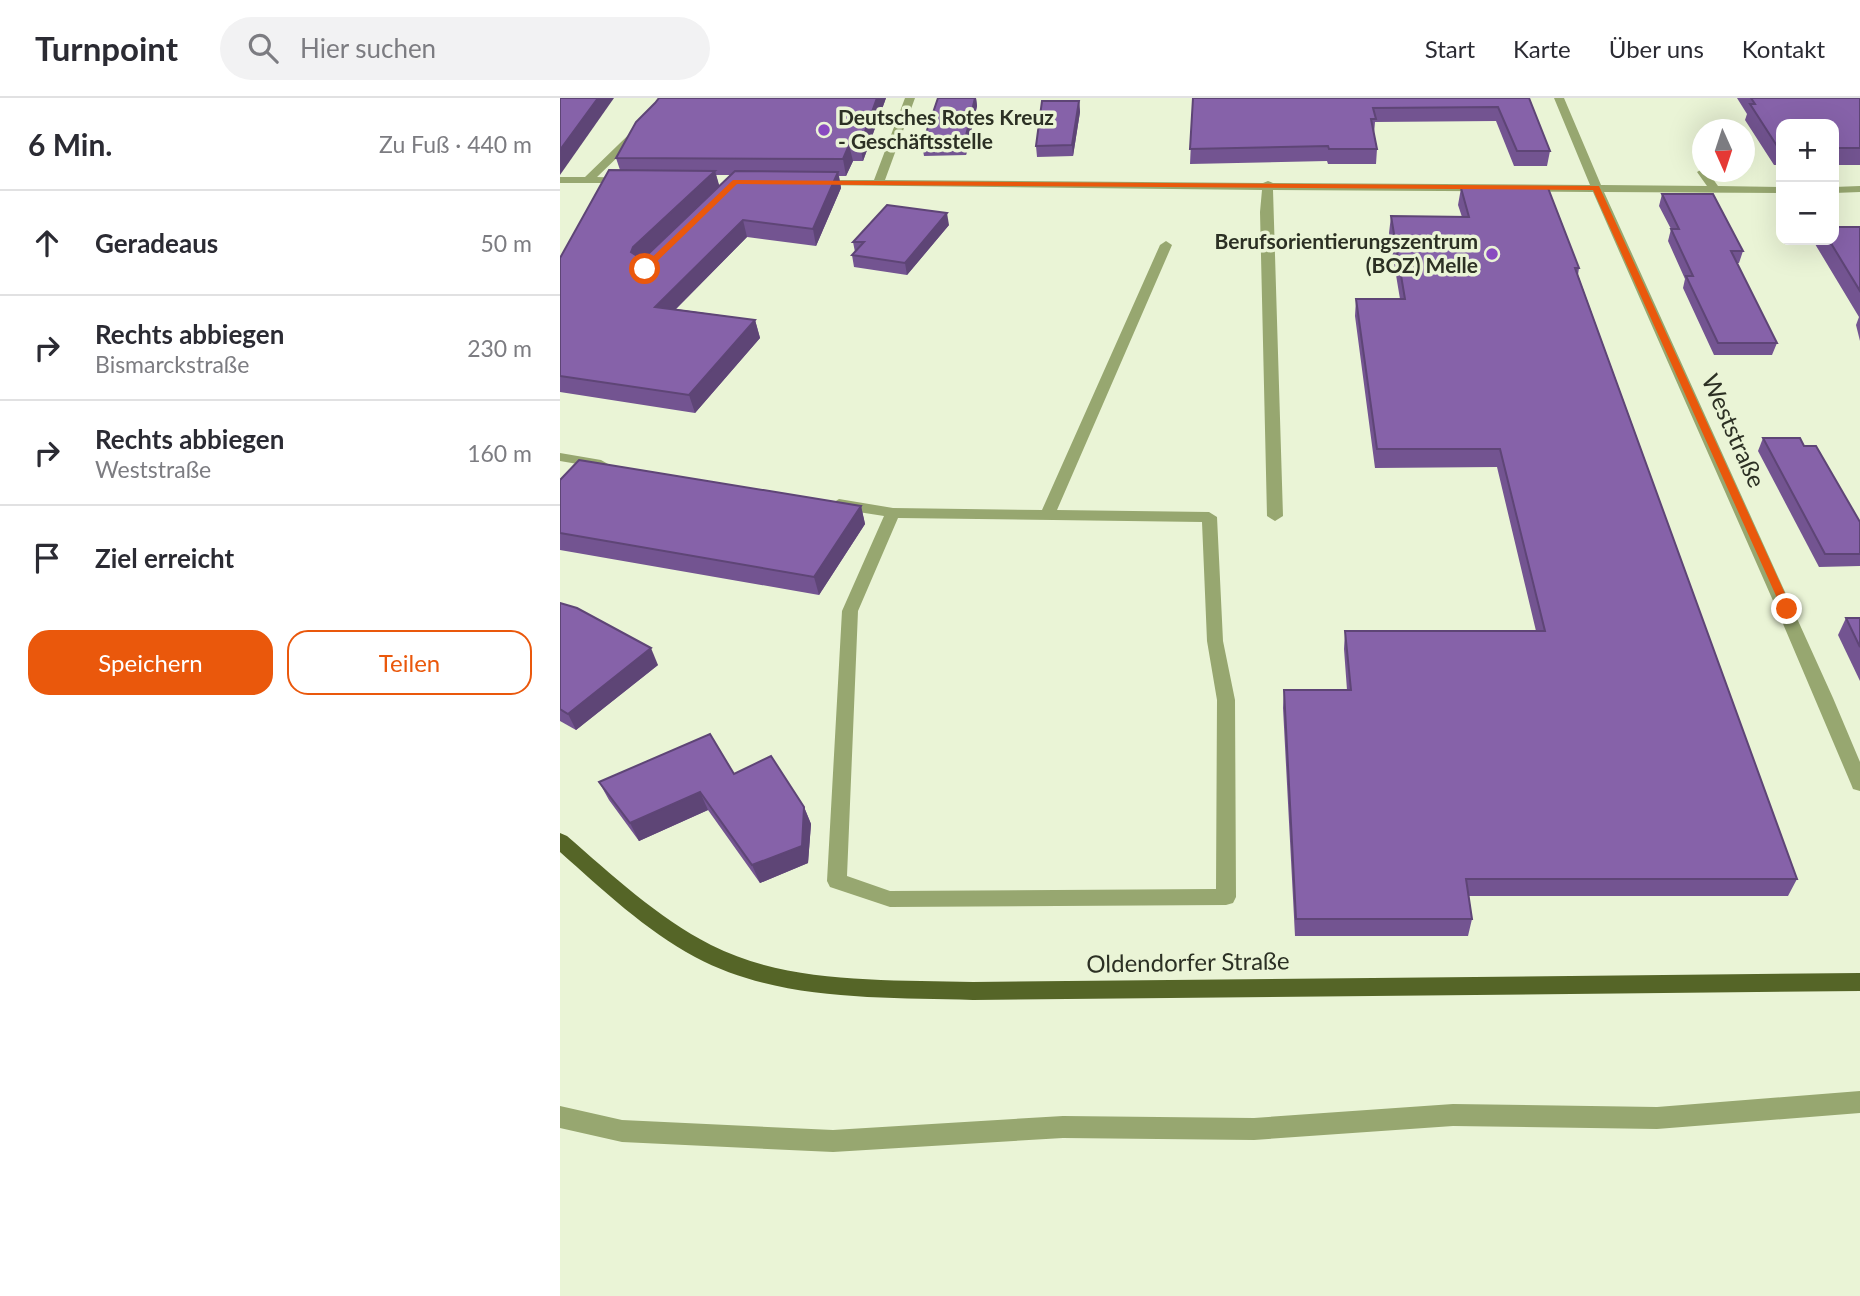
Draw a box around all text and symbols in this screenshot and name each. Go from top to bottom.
search box [220,17,710,80]
text: Turnpoint [35,28,178,68]
icon: search [244,29,282,67]
text: Hier suchen [300,32,436,64]
text: Start [1425,34,1475,63]
text: Karte [1513,34,1571,63]
text: Über uns [1609,34,1704,63]
text: Kontakt [1742,34,1825,63]
place label: Deutsches Rotes Kreuz - Geschäftsstelle [838,104,1054,153]
north arrow [1692,119,1755,182]
map controls [1776,119,1839,245]
button: + [1776,119,1839,182]
marker: Deutsches Rotes Kreuz - Geschäftsstelle [816,122,832,138]
text: 6 Min. [28,126,113,162]
text: Zu Fuß · 440 m [379,130,532,158]
button: − [1776,182,1839,245]
icon: ahead [28,224,66,262]
text: Geradeaus [95,227,218,259]
place label: Berufsorientierungszentrum (BOZ) Melle [1215,228,1478,277]
text: 50 m [481,229,532,257]
marker: Berufsorientierungszentrum (BOZ) Melle [1484,246,1500,262]
route start [629,253,660,284]
text: Rechts abbiegen [95,318,284,350]
icon: right [28,329,66,367]
text: 230 m [467,334,532,362]
text: Bismarckstraße [95,350,249,378]
street label: Weststraße [1696,369,1772,492]
text: Rechts abbiegen [95,423,284,455]
icon: right [28,434,66,472]
text: 160 m [467,439,532,467]
text: Weststraße [95,455,211,483]
icon: arrive [28,539,66,577]
text: Ziel erreicht [95,542,234,574]
route end [1771,593,1802,624]
button: Speichern [28,630,273,695]
button: Teilen [287,630,532,695]
street label: Oldendorfer Straße [1086,945,1290,978]

